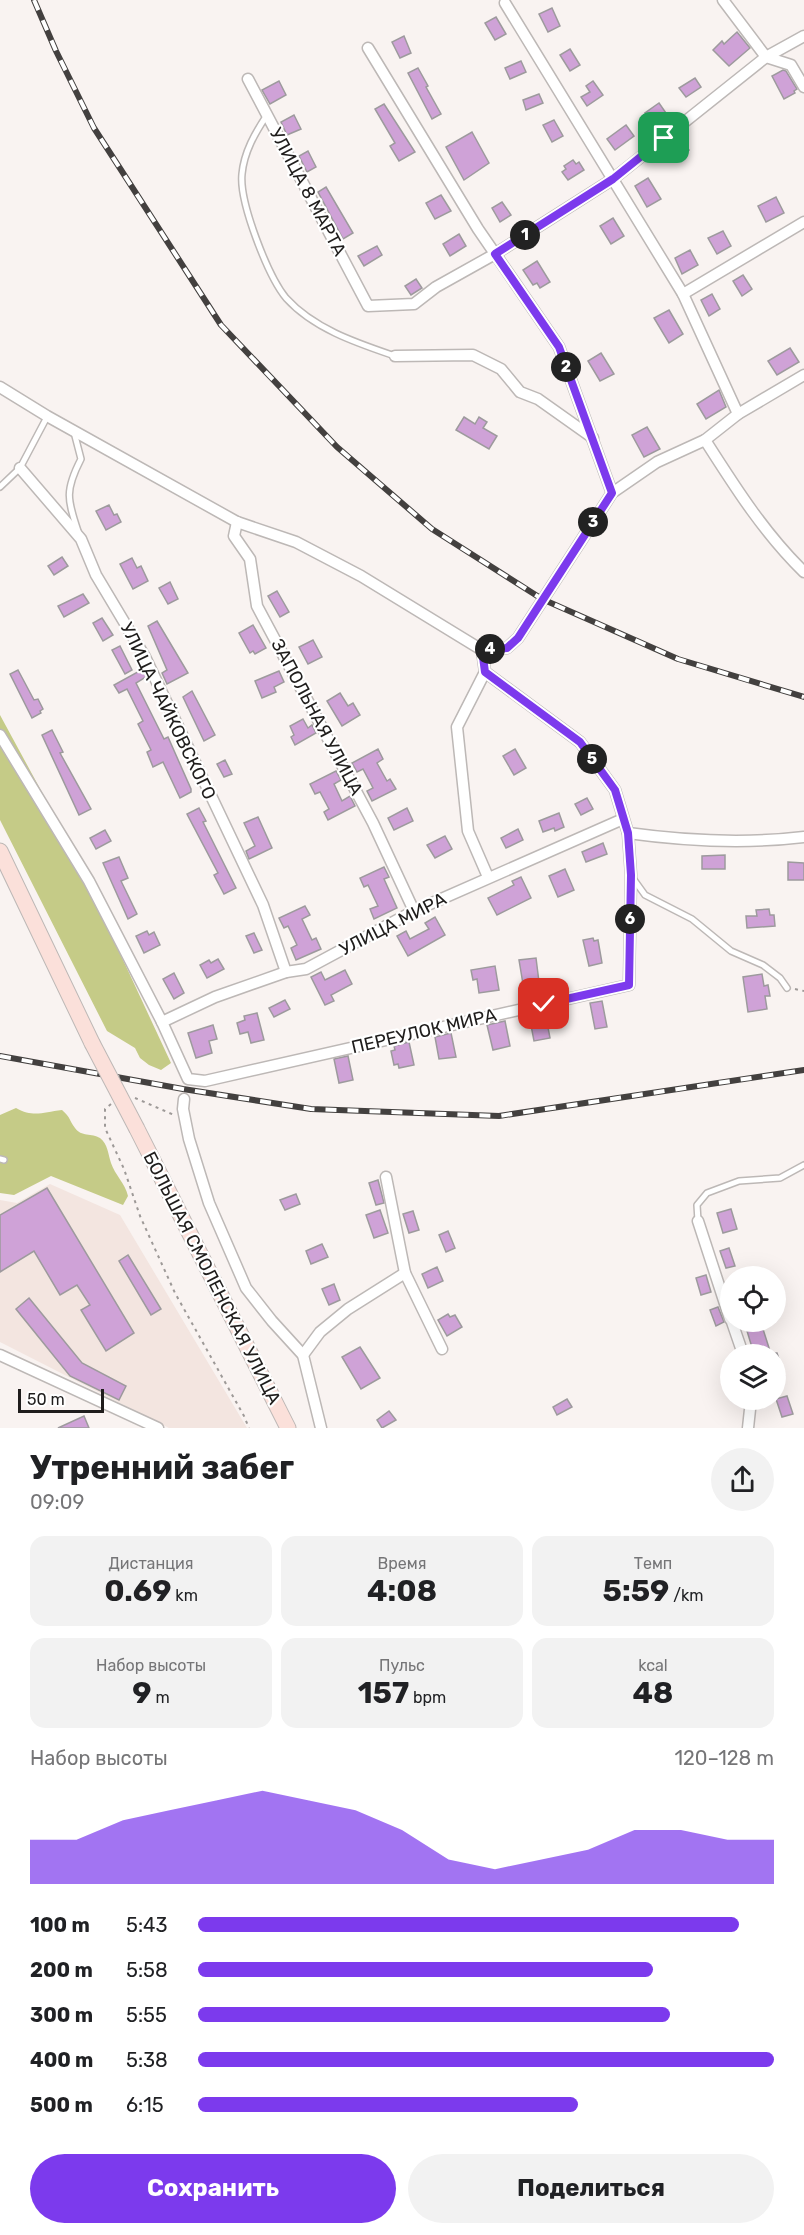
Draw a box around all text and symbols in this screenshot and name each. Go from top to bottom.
pin [638,112,689,163]
icon: arrive [647,121,680,154]
street label: УЛИЦА 8 МАРТА [265,124,351,260]
pin: 1 [510,220,540,250]
text: 1 [521,225,529,244]
pin: 2 [551,352,581,382]
text: 2 [561,357,571,376]
pin: 3 [578,507,608,537]
text: 3 [588,512,598,531]
street label: УЛИЦА ЧАЙКОВСКОГО [115,619,221,803]
pin: 4 [475,634,505,664]
street label: ЗАПОЛЬНАЯ УЛИЦА [266,635,368,799]
text: 4 [485,639,495,658]
pin: 5 [577,744,607,774]
text: 5 [587,749,597,768]
street label: УЛИЦА МИРА [336,888,450,960]
pin: 6 [615,904,645,934]
text: 6 [625,909,635,928]
pin [518,978,569,1029]
icon: check [527,987,560,1020]
street label: ПЕРЕУЛОК МИРА [349,1004,499,1058]
street label: БОЛЬШАЯ СМОЛЕНСКАЯ УЛИЦА [138,1148,286,1408]
map controls [720,1266,786,1410]
button: locate [720,1266,786,1332]
button: layers [720,1344,786,1410]
scale bar [18,1386,104,1414]
text: 50 m [27,1390,65,1409]
text: Утренний забег [30,1448,294,1487]
button: share [711,1448,774,1511]
text: 09:09 [30,1490,84,1514]
text: Дистанция [108,1554,194,1573]
text: Время [378,1554,426,1573]
text: Темп [634,1554,672,1573]
text: 0.69 [104,1573,171,1609]
text: 4:08 [367,1573,437,1609]
text: 5:59 [603,1573,669,1609]
text: km [171,1586,198,1605]
text: /km [669,1586,703,1605]
text: Набор высоты [96,1656,206,1675]
text: Пульс [379,1656,425,1675]
text: kcal [638,1656,668,1675]
text: 9 [132,1675,152,1711]
text: 157 [358,1675,409,1711]
text: 48 [633,1675,673,1711]
text: m [152,1688,170,1707]
text: bpm [409,1688,446,1707]
text: Набор высоты [30,1746,168,1770]
text: 120–128 m [675,1746,774,1770]
text: 100 m [30,1913,90,1937]
text: 5:43 [126,1913,167,1937]
text: 200 m [30,1958,93,1982]
text: 5:58 [126,1958,168,1982]
text: 300 m [30,2003,93,2027]
text: 5:55 [126,2003,167,2027]
text: 400 m [30,2048,93,2072]
text: 5:38 [126,2048,168,2072]
text: 500 m [30,2093,93,2117]
text: 6:15 [126,2093,164,2117]
button: Сохранить [30,2154,396,2223]
button: Поделиться [408,2154,774,2223]

